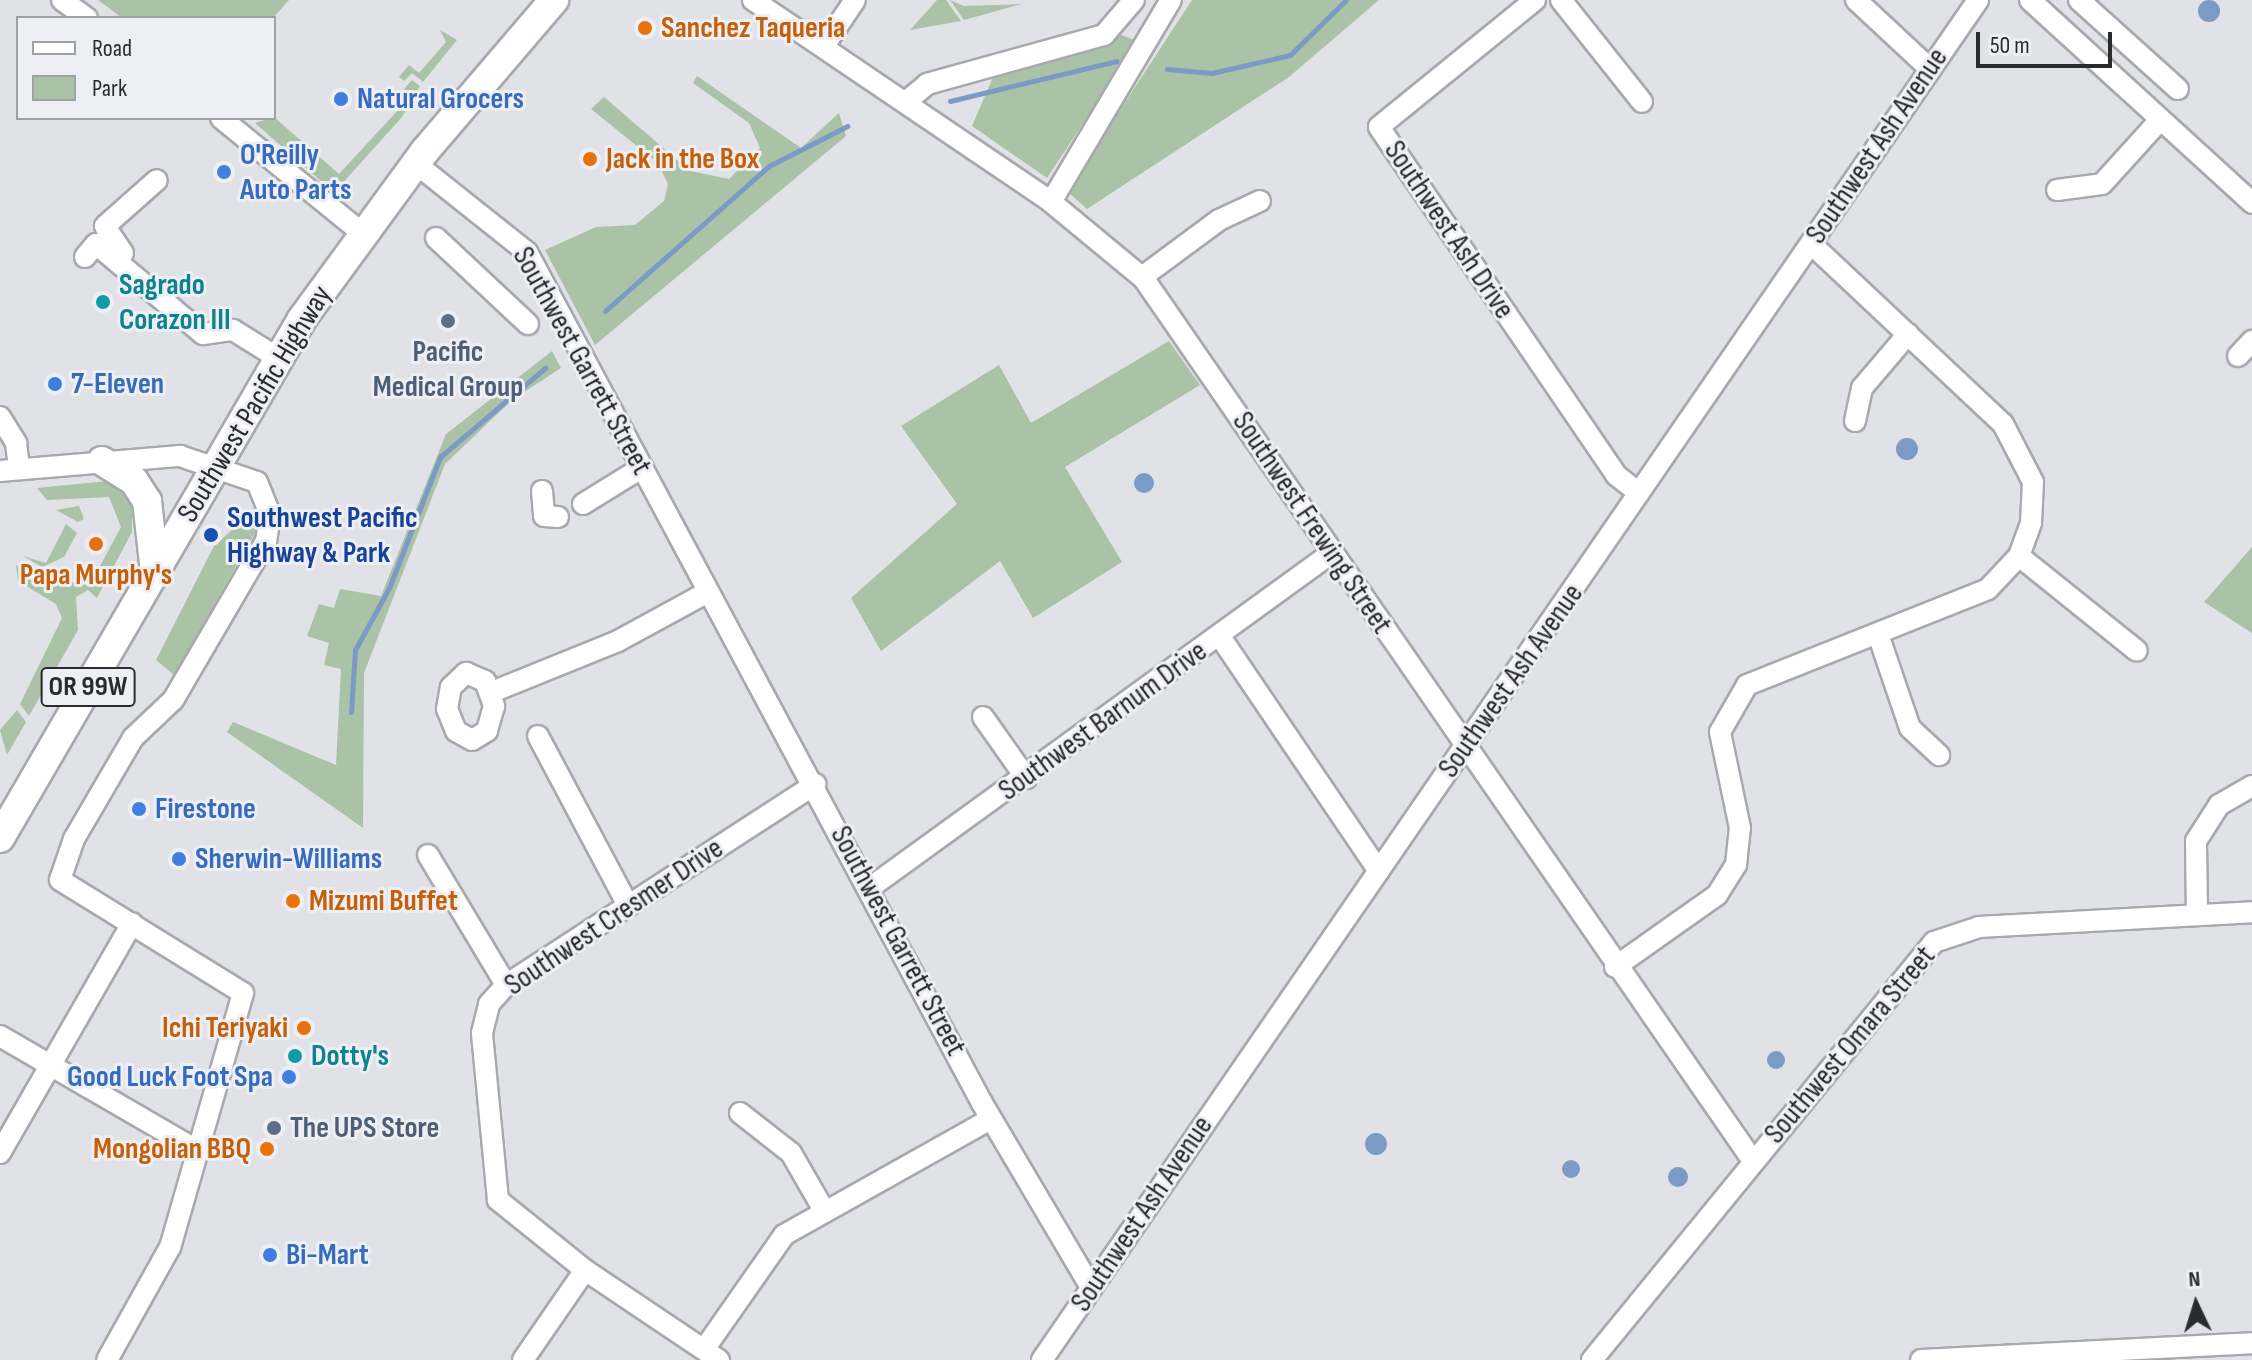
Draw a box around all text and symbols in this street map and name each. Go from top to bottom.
place label: Sanchez Taqueria [661,10,845,46]
legend [16,16,276,120]
scale bar [1980,16,2116,66]
marker: Sanchez Taqueria [636,19,654,37]
text: 50 m [1990,31,2030,60]
text: Road [92,34,132,63]
street label: Southwest Ash Avenue [1798,41,1956,251]
text: Park [92,74,127,103]
place label: Natural Grocers [357,81,524,117]
marker: Natural Grocers [332,90,350,108]
street label: Southwest Ash Drive [1376,134,1522,326]
place label: O'Reilly Auto Parts [240,137,351,208]
place label: Jack in the Box [606,141,759,177]
marker: Jack in the Box [581,150,599,168]
marker: O'Reilly Auto Parts [215,163,233,181]
street label: Southwest Garrett Street [505,241,659,481]
place label: Sagrado Corazon III [119,267,231,338]
street label: Southwest Pacific Highway [170,279,340,529]
marker: Sagrado Corazon III [94,293,112,311]
marker: Pacific Medical Group [439,312,457,330]
place label: Pacific Medical Group [373,334,523,404]
place label: 7-Eleven [71,366,164,402]
marker: 7-Eleven [46,375,64,393]
street label: Southwest Frewing Street [1224,405,1400,641]
place label: Southwest Pacific Highway & Park [227,500,418,570]
marker: Southwest Pacific Highway & Park [202,526,220,544]
marker: Papa Murphy's [87,535,105,553]
place label: Papa Murphy's [20,557,172,593]
street label: Southwest Ash Avenue [1431,577,1591,785]
street label: Southwest Barnum Drive [992,633,1214,809]
road number: OR 99W [40,663,136,711]
place label: Firestone [155,791,256,827]
marker: Firestone [130,800,148,818]
street label: Southwest Garrett Street [822,820,974,1062]
street label: Southwest Cresmer Drive [498,831,730,1003]
place label: Sherwin-Williams [195,841,382,877]
marker: Sherwin-Williams [170,850,188,868]
place label: Mizumi Buffet [309,883,458,919]
marker: Mizumi Buffet [284,892,302,910]
street label: Southwest Omara Street [1757,939,1943,1151]
place label: Ichi Teriyaki [162,1010,288,1046]
marker: Ichi Teriyaki [295,1019,313,1037]
place label: Dotty's [311,1038,389,1074]
marker: Dotty's [286,1047,304,1065]
place label: Good Luck Foot Spa [67,1059,273,1095]
marker: Good Luck Foot Spa [280,1068,298,1086]
street label: Southwest Ash Avenue [1063,1109,1221,1319]
place label: The UPS Store [290,1110,439,1146]
marker: The UPS Store [265,1119,283,1137]
place label: Mongolian BBQ [93,1131,251,1167]
marker: Mongolian BBQ [258,1140,276,1158]
place label: Bi-Mart [286,1237,369,1273]
marker: Bi-Mart [261,1246,279,1264]
north arrow [2156,1264,2236,1344]
text: N [2187,1266,2201,1293]

